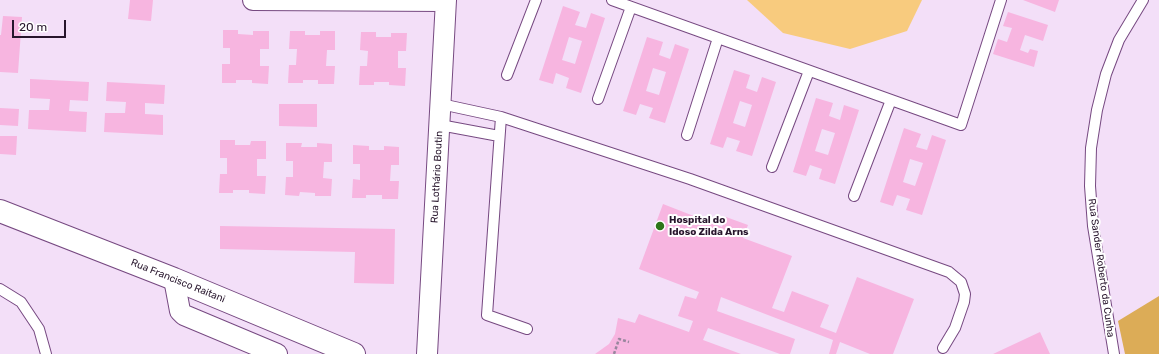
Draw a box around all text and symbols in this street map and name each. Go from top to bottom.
scale bar [14,12,68,38]
text: 20 m [19,20,47,34]
street label: Rua Lothário Boutin [429,130,445,224]
street label: Rua Sander Roberto da Cunha [1085,198,1117,338]
place label: Hospital do Idoso Zilda Arns [669,214,749,238]
marker: Hospital do Idoso Zilda Arns [654,220,666,232]
street label: Rua Francisco Raitani [129,257,227,305]

